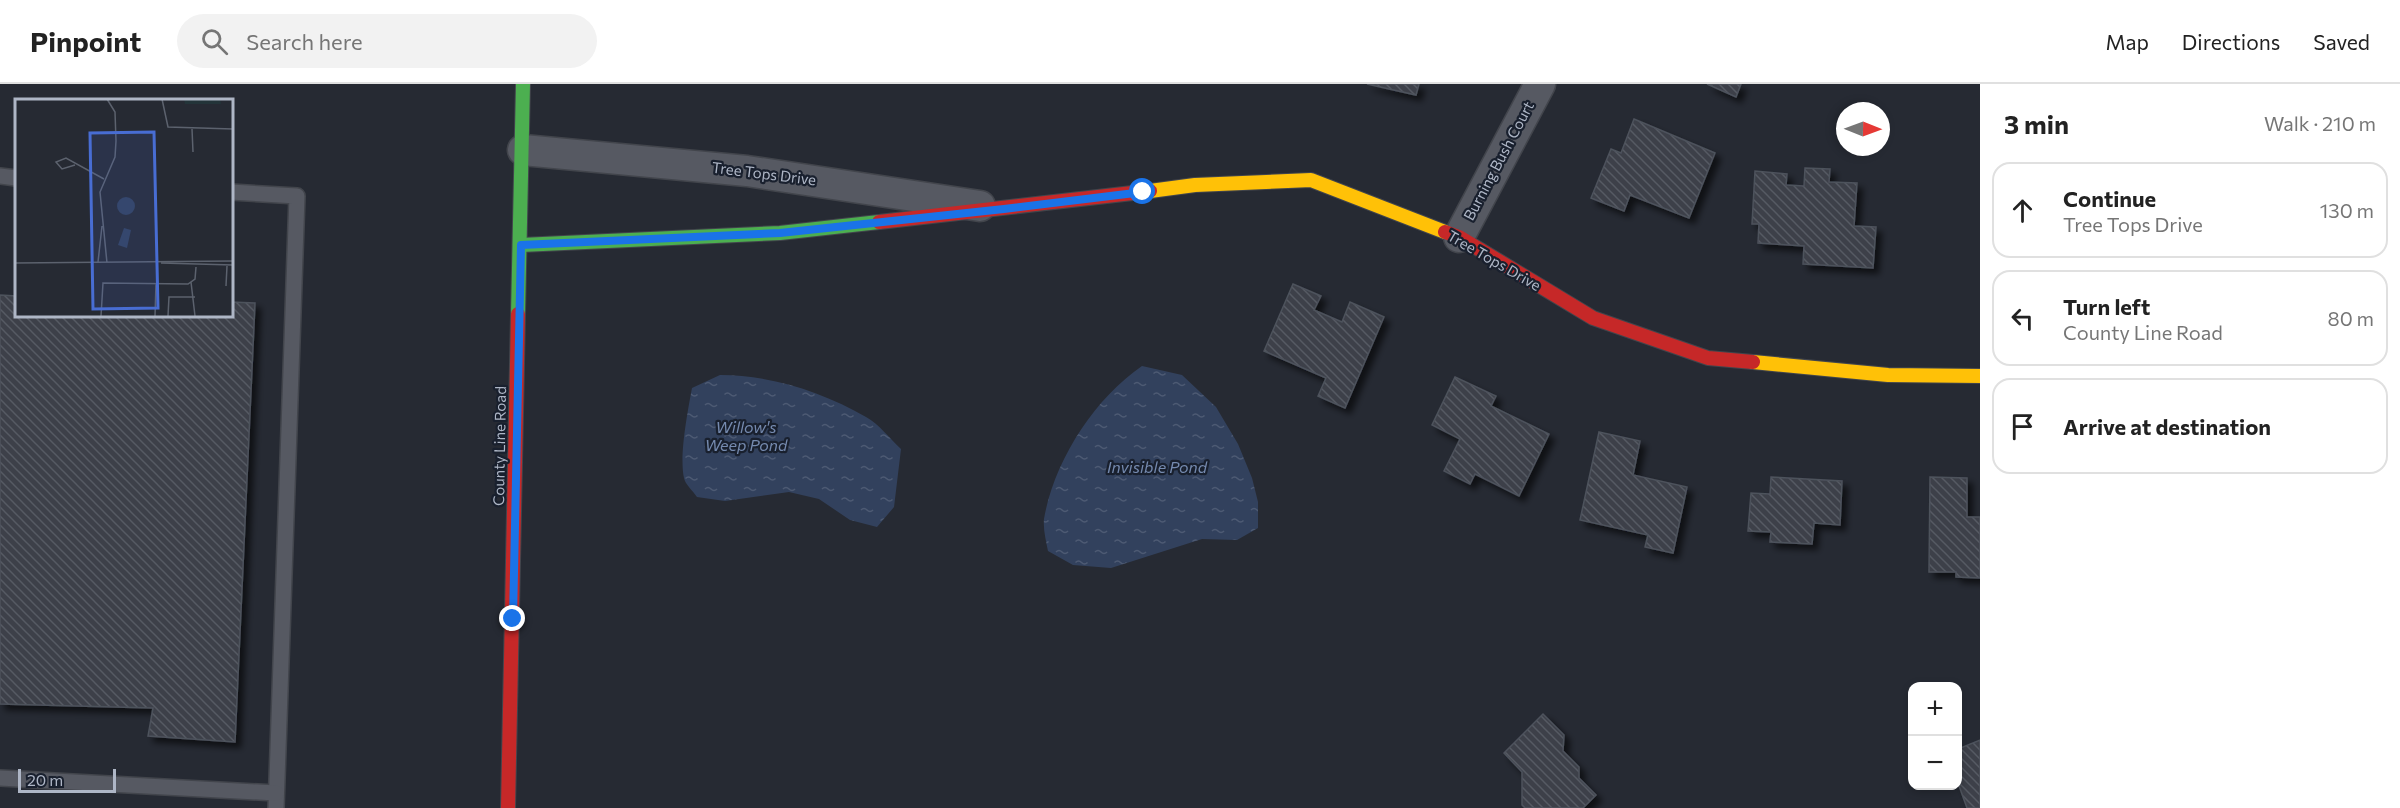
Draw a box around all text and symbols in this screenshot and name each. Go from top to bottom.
search box [177,14,597,68]
text: Pinpoint [30,24,141,58]
icon: search [198,25,231,58]
text: Search here [246,28,363,55]
text: Map [2106,29,2149,54]
text: Directions [2182,29,2280,54]
text: Saved [2313,29,2370,54]
street label: Burning Bush Court [1459,98,1537,223]
inset map [15,99,232,316]
north arrow [1836,102,1890,156]
text: 3 min [2004,108,2069,139]
text: Walk · 210 m [2264,111,2376,135]
street label: Tree Tops Drive [711,158,817,188]
route start [1129,178,1155,204]
text: Continue [2063,185,2156,212]
icon: ahead [2006,194,2039,227]
text: 130 m [2320,198,2374,222]
text: Tree Tops Drive [2063,212,2203,236]
street label: Tree Tops Drive [1445,226,1544,294]
text: Turn left [2063,293,2150,320]
icon: left [2006,302,2039,335]
text: 80 m [2328,306,2374,330]
text: County Line Road [2063,320,2223,344]
street label: County Line Road [489,386,509,506]
icon: arrive [2006,410,2039,443]
text: Arrive at destination [2063,413,2271,440]
water label: Willow's Weep Pond [705,417,788,454]
water label: Invisible Pond [1107,457,1208,476]
route end [499,605,525,631]
map controls [1908,682,1962,790]
button: + [1908,682,1962,736]
button: − [1908,736,1962,790]
scale bar [18,766,116,794]
text: 20 m [27,770,63,789]

